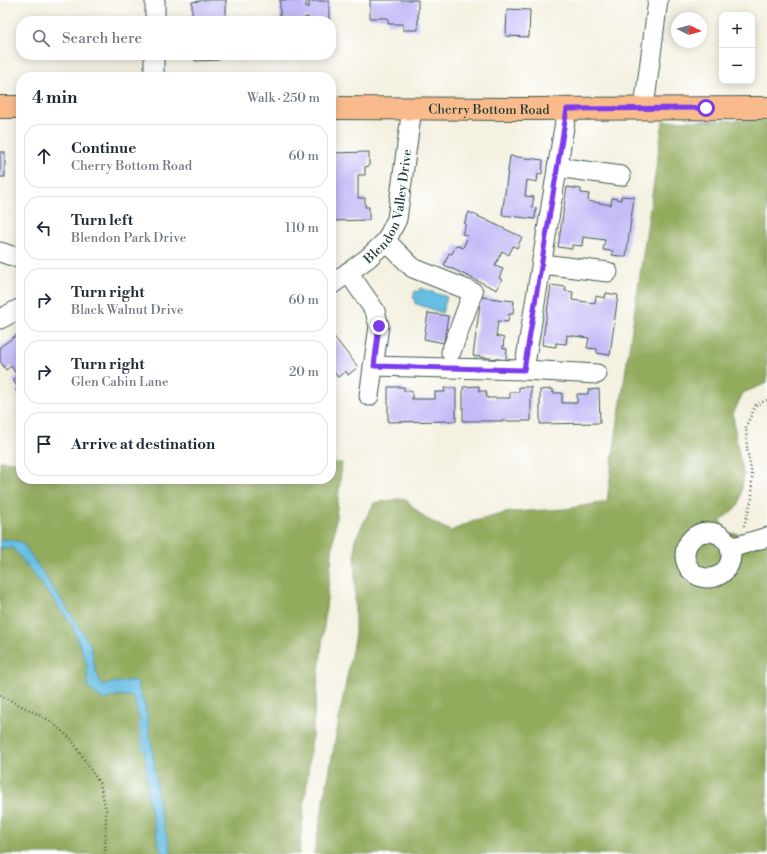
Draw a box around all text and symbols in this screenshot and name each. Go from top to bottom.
north arrow [671,12,707,48]
map controls [719,12,755,84]
button: + [719,12,755,48]
search box [16,16,336,60]
icon: search [30,27,52,49]
text: Search here [62,29,142,48]
button: − [719,48,755,84]
text: 4 min [32,87,77,109]
text: Walk · 250 m [247,90,320,106]
route start [697,99,715,117]
street label: Cherry Bottom Road [428,102,550,118]
text: Continue [71,139,136,158]
icon: ahead [33,145,55,167]
text: 60 m [288,148,319,164]
street label: Blendon Valley Drive [360,148,415,268]
text: Cherry Bottom Road [71,158,192,174]
text: Turn left [71,211,133,230]
icon: left [33,217,55,239]
text: 110 m [285,220,319,236]
text: Blendon Park Drive [71,230,186,246]
text: Turn right [71,283,145,302]
icon: right [33,289,55,311]
text: 60 m [288,292,319,308]
text: Black Walnut Drive [71,302,184,318]
route end [370,317,388,335]
text: Turn right [71,355,145,374]
icon: right [33,361,55,383]
text: 20 m [289,364,319,380]
text: Glen Cabin Lane [71,374,169,390]
icon: arrive [33,433,55,455]
text: Arrive at destination [71,435,215,454]

